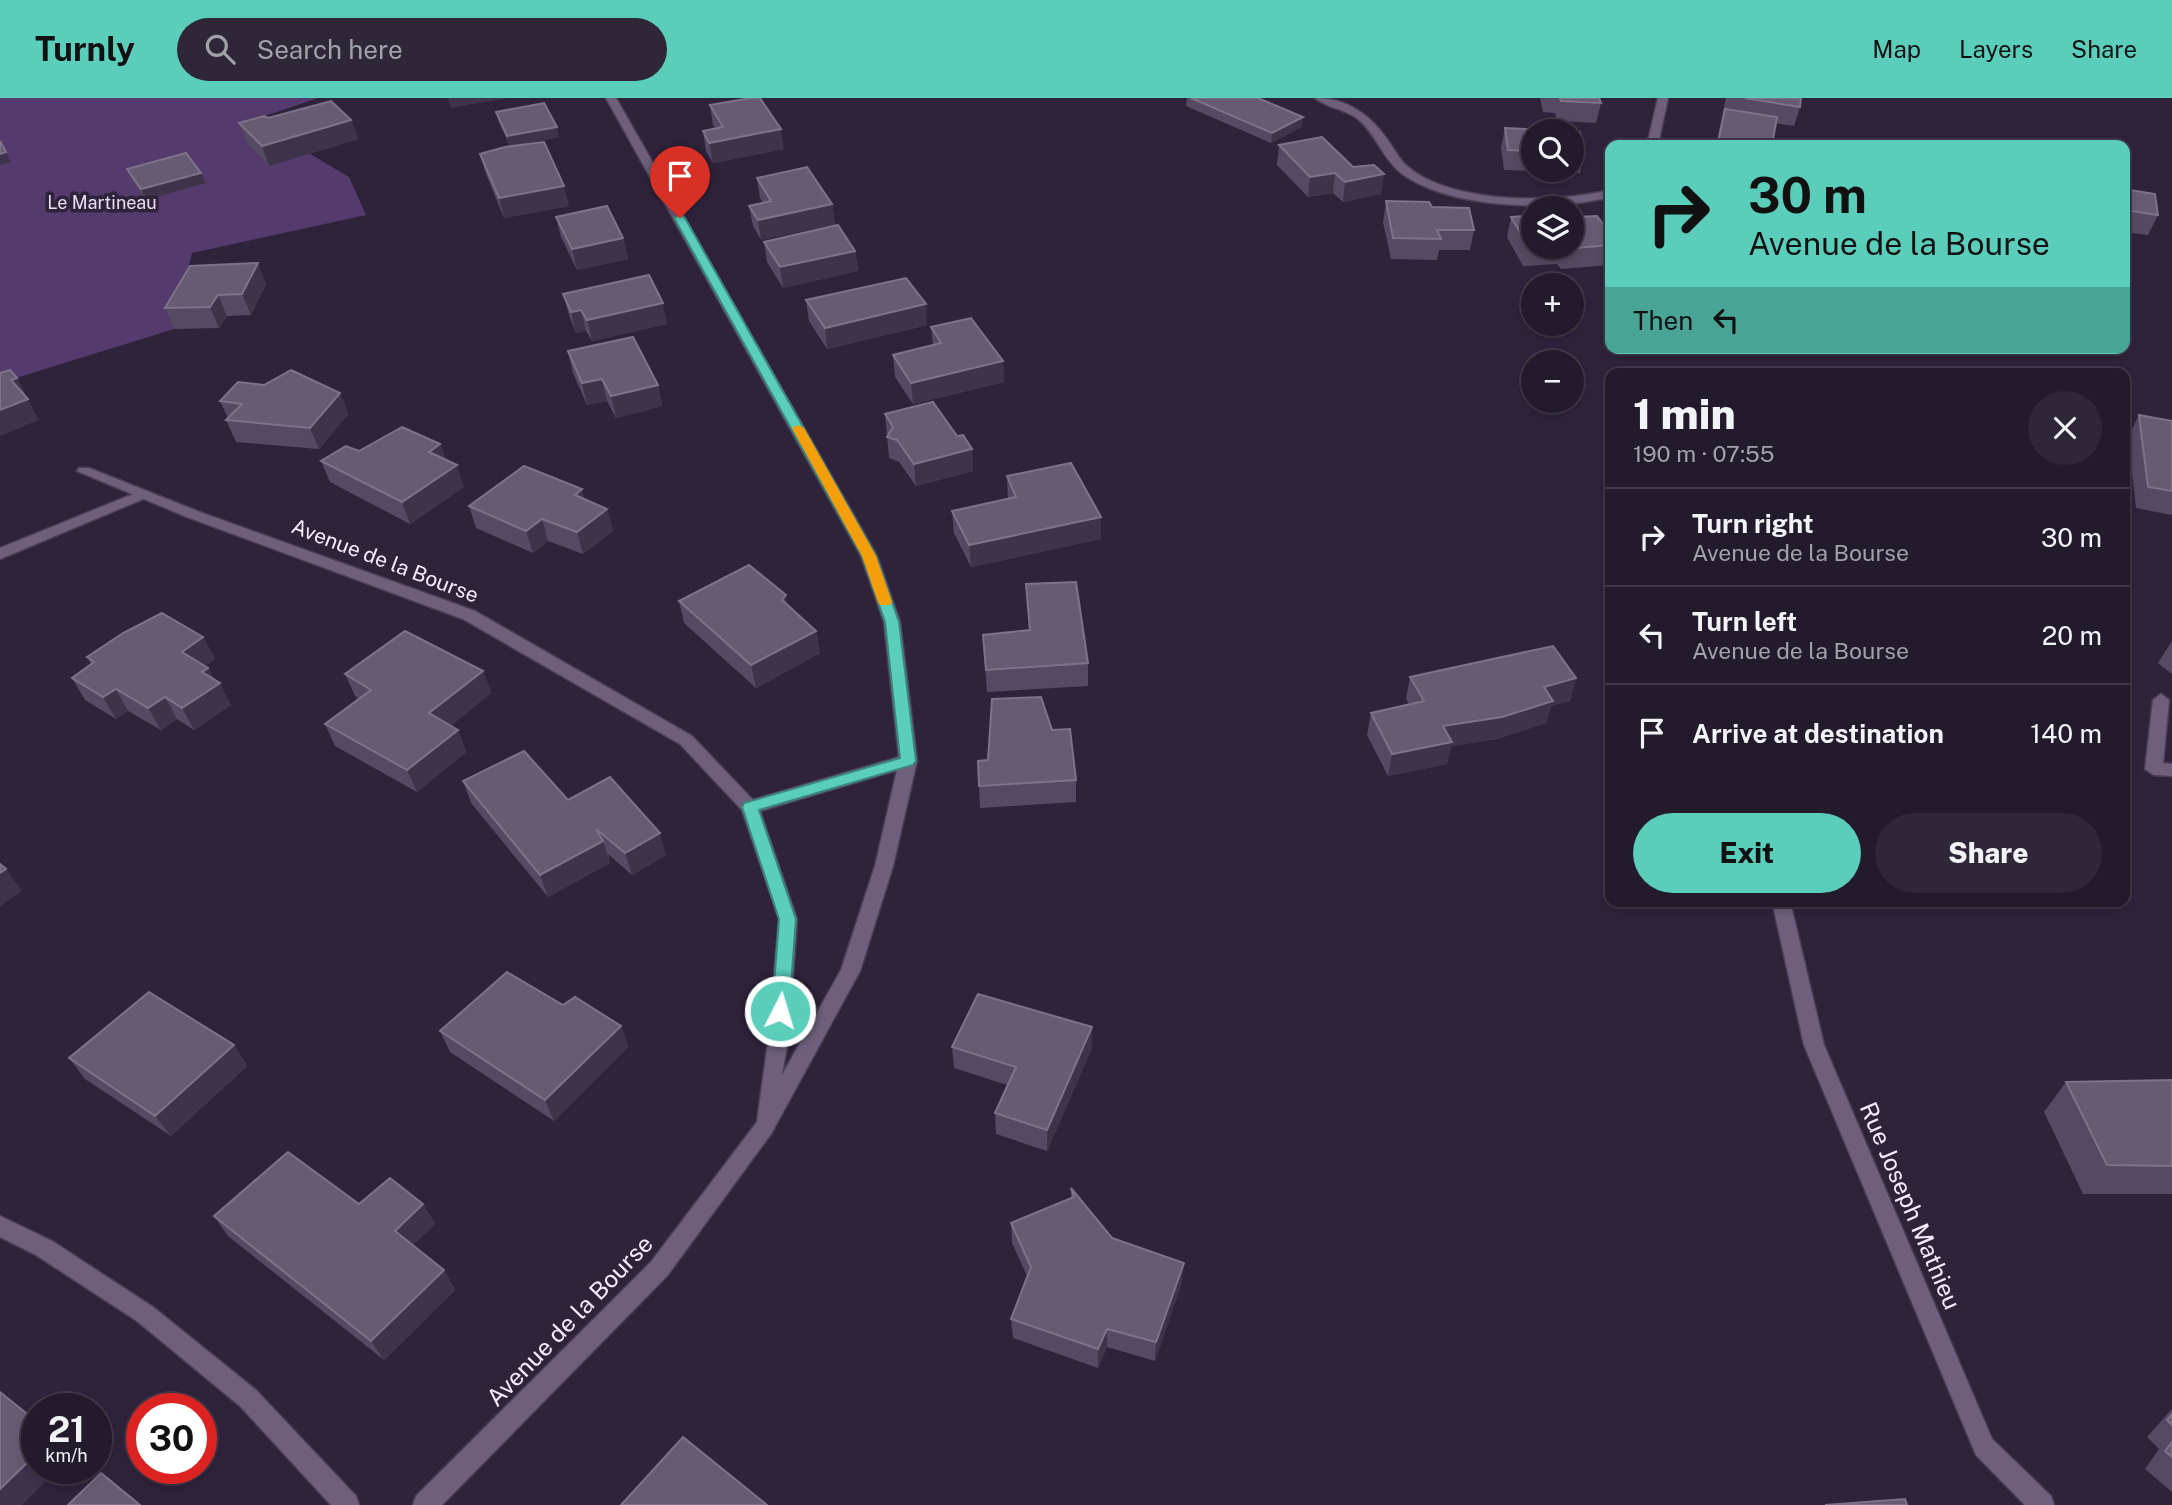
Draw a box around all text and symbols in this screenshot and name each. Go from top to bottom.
search box [177,18,667,81]
text: Turnly [35,30,135,68]
icon: search [201,30,239,68]
text: Search here [257,34,403,65]
text: Map [1872,35,1921,63]
text: Layers [1959,35,2033,63]
text: Share [2071,35,2137,63]
map controls [1521,119,1584,413]
button: search [1521,119,1584,182]
pin [650,146,710,218]
icon: arrive [661,157,699,195]
text: 30 m [1748,166,1867,224]
icon: right [1633,168,1724,259]
park label: Le Martineau [47,192,157,213]
button: layers [1521,196,1584,259]
text: Avenue de la Bourse [1748,225,2050,262]
button: + [1521,273,1584,336]
icon: left [1707,301,1745,339]
text: Then [1633,305,1693,336]
button: − [1521,350,1584,413]
text: 1 min [1633,389,1736,438]
button: close [2028,391,2102,465]
text: 190 m · 07:55 [1633,440,1775,467]
text: Turn right [1692,508,1814,539]
street label: Avenue de la Bourse [288,513,482,608]
icon: right [1633,518,1671,556]
text: 30 m [2041,522,2102,553]
text: Avenue de la Bourse [1692,539,1909,566]
text: Turn left [1692,606,1797,637]
icon: left [1633,616,1671,654]
text: 20 m [2042,620,2102,651]
text: Avenue de la Bourse [1692,637,1909,664]
icon: arrive [1633,714,1671,752]
text: Arrive at destination [1692,718,1944,749]
text: 140 m [2030,718,2102,749]
button: Exit [1633,813,1861,893]
button: Share [1875,813,2102,893]
position arrow [743,974,817,1048]
street label: Rue Joseph Mathieu [1855,1098,1967,1313]
street label: Avenue de la Bourse [481,1229,658,1411]
speed limit sign: 30 [126,1393,217,1484]
text: 21 [48,1409,85,1450]
text: km/h [45,1445,88,1466]

